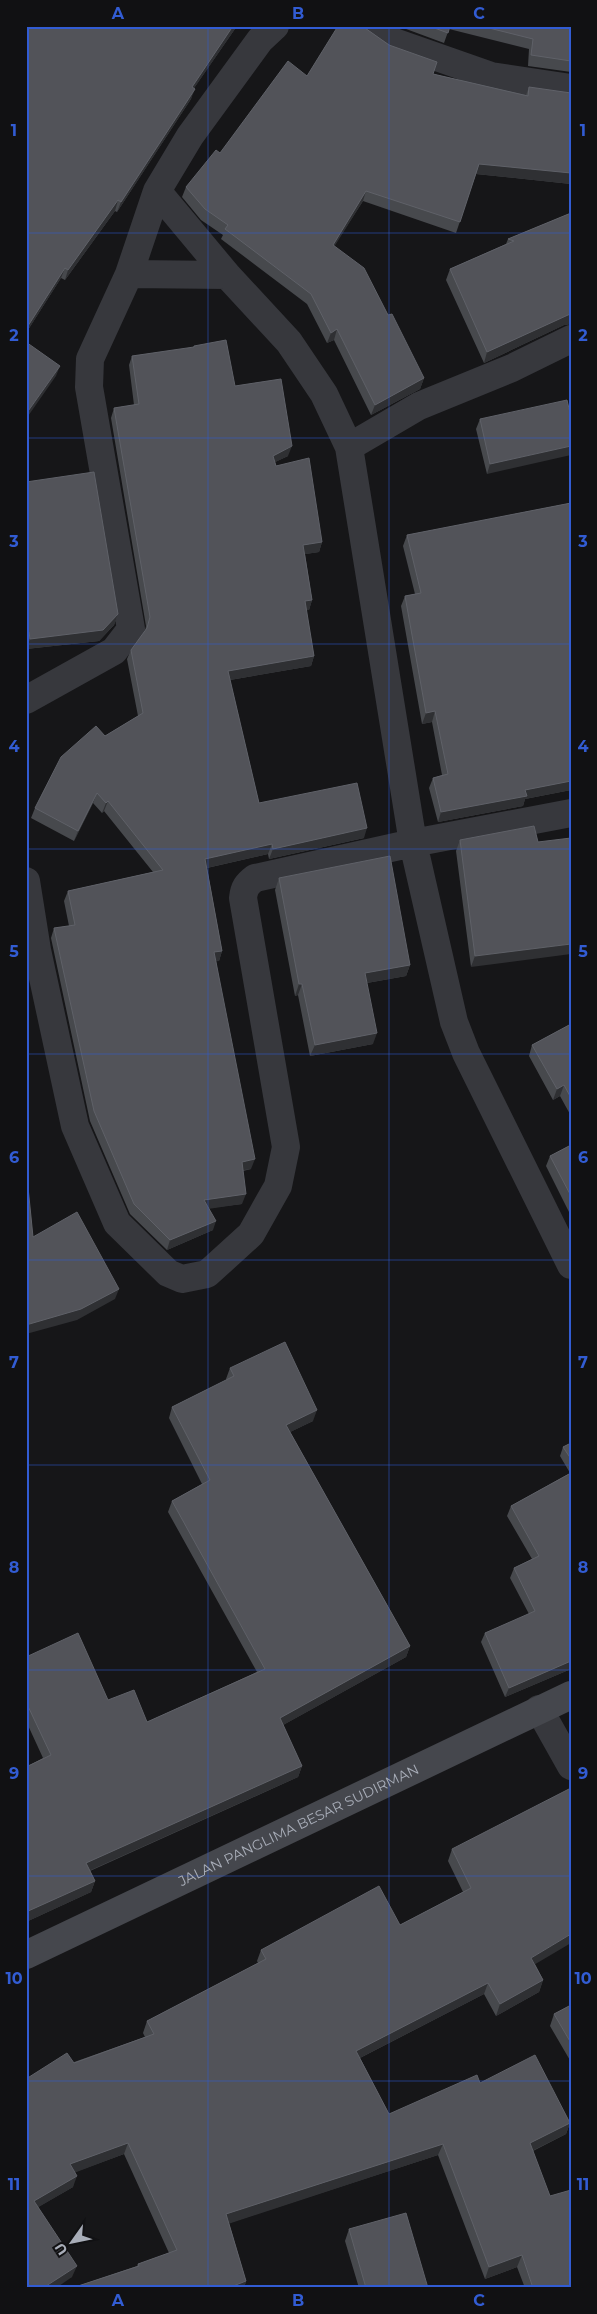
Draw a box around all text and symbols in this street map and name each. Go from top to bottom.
text: A [111,4,125,23]
text: B [292,4,304,23]
text: C [473,4,485,23]
text: 1 [11,121,17,140]
text: 1 [580,121,586,140]
text: 2 [9,326,19,345]
text: 2 [578,326,588,345]
text: 3 [8,532,19,551]
text: 3 [577,532,588,551]
text: 4 [8,737,20,756]
text: 4 [577,737,589,756]
text: 5 [9,942,19,961]
text: 5 [578,942,588,961]
text: 6 [9,1148,19,1167]
text: 6 [578,1148,588,1167]
text: 7 [9,1353,19,1372]
text: 7 [578,1353,588,1372]
text: 8 [9,1558,19,1577]
text: 8 [578,1558,588,1577]
street label: JALAN PANGLIMA BESAR SUDIRMAN [174,1760,422,1890]
text: 9 [9,1764,19,1783]
text: 9 [578,1764,588,1783]
text: 10 [5,1969,23,1988]
text: 10 [574,1969,592,1988]
text: 11 [8,2175,20,2194]
text: 11 [577,2175,589,2194]
north arrow [48,2216,98,2266]
text: U [51,2240,72,2259]
text: A [111,2291,125,2310]
text: B [292,2291,304,2310]
text: C [473,2291,485,2310]

